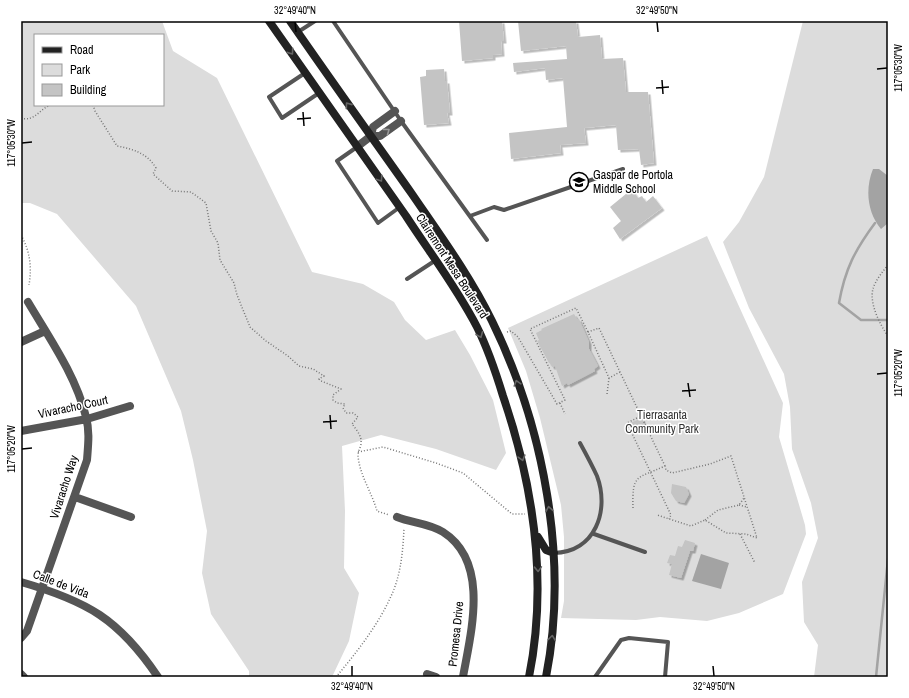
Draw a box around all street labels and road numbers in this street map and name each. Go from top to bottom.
street label: Clairemont Mesa Boulevard [412,210,492,322]
street label: Vivaracho Court [37,392,110,422]
street label: Vivaracho Way [46,453,82,521]
street label: Calle de Vida [31,566,92,602]
street label: Promesa Drive [445,601,467,667]

